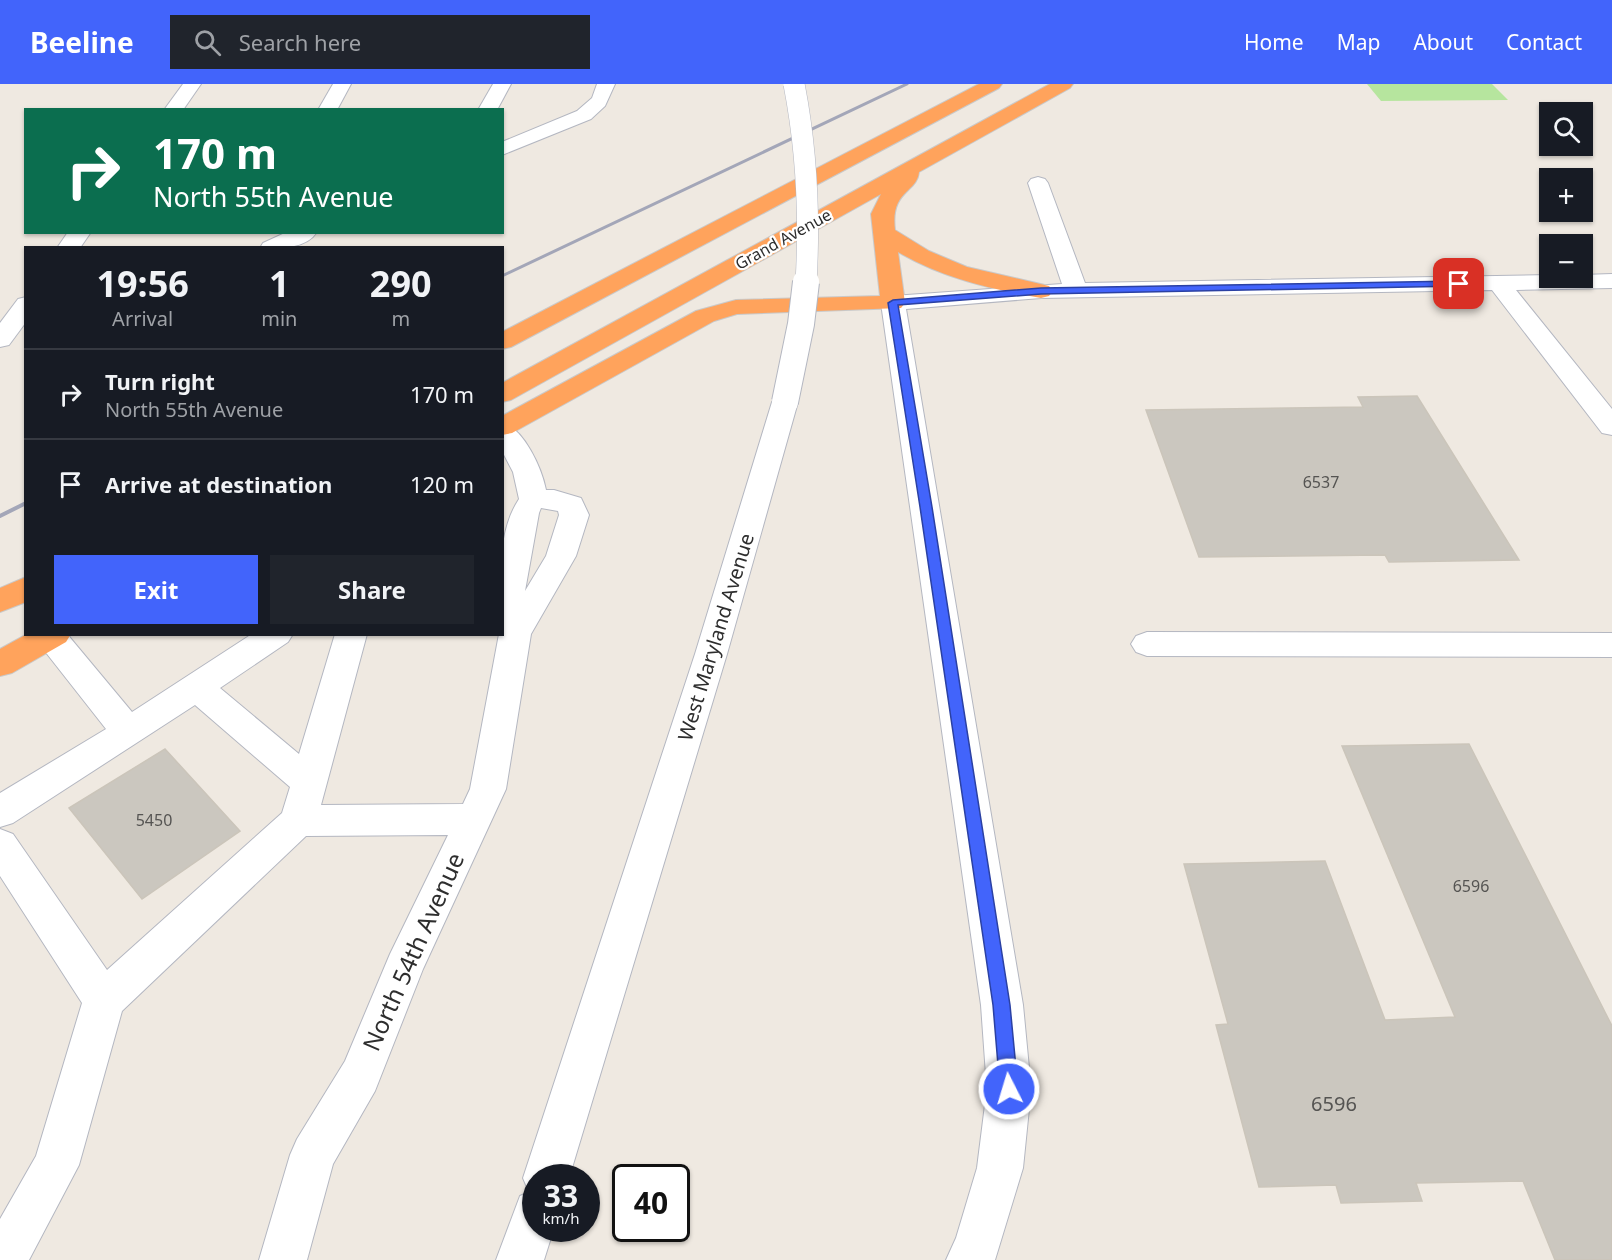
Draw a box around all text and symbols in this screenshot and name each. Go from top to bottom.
search box [170,15,590,69]
text: Beeline [30,23,134,61]
icon: search [191,26,224,59]
text: Search here [239,27,361,57]
text: Home [1244,28,1304,56]
text: Map [1337,28,1380,56]
text: About [1413,28,1473,56]
text: Contact [1506,28,1582,56]
map controls [1539,102,1593,288]
button: search [1539,102,1593,156]
text: 170 m [153,124,277,181]
icon: right [54,132,132,210]
button: + [1539,168,1593,222]
text: North 55th Avenue [153,178,394,215]
street label: Grand Avenue [731,203,835,275]
button: − [1539,234,1593,288]
pin [1433,258,1484,309]
text: 19:56 [96,259,189,308]
text: 1 [269,259,290,308]
text: 290 [370,259,432,308]
icon: arrive [1442,267,1475,300]
text: Arrival [112,305,173,332]
text: min [261,305,297,332]
text: m [391,305,410,332]
text: Turn right [105,366,215,396]
icon: right [54,378,87,411]
text: 170 m [410,379,474,409]
text: North 55th Avenue [105,396,283,423]
icon: arrive [54,468,87,501]
text: Arrive at destination [105,469,332,499]
text: 120 m [410,469,474,499]
house number: 6537 [1303,471,1339,493]
street label: West Maryland Avenue [671,530,760,744]
button: Exit [54,555,258,624]
button: Share [270,555,474,624]
house number: 5450 [136,809,172,831]
street label: North 54th Avenue [354,847,471,1056]
house number: 6596 [1453,875,1489,897]
position arrow [977,1057,1041,1121]
house number: 6596 [1311,1090,1357,1117]
speed limit sign: 40 [612,1164,690,1242]
text: 33 [544,1175,578,1216]
text: km/h [543,1208,579,1228]

